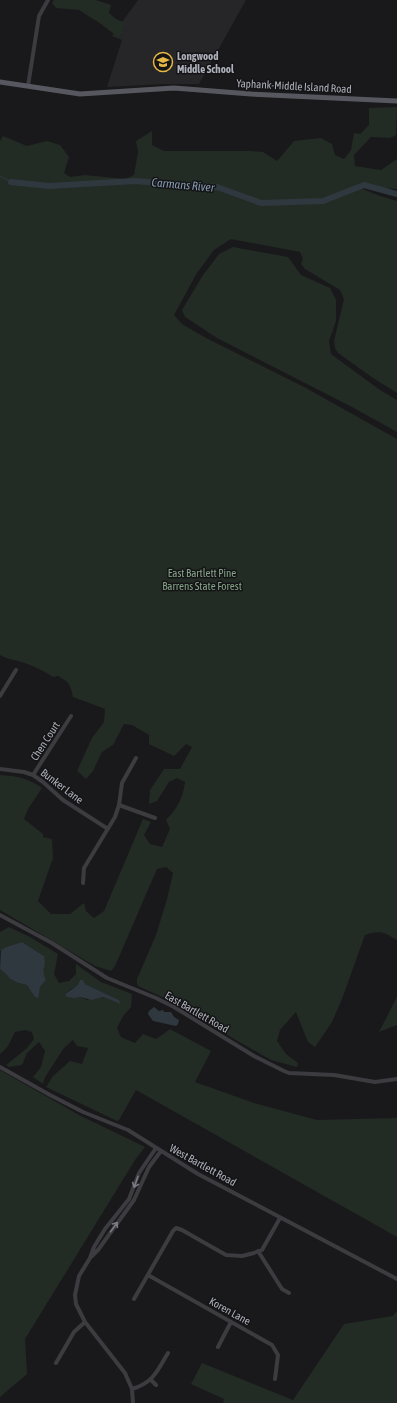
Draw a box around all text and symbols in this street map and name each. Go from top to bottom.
place label: Longwood Middle School [177,50,235,75]
school or university icon: Longwood Middle School [152,51,174,73]
street label: Yaphank-Middle Island Road [236,77,352,95]
water label: Carmans River [151,175,215,195]
park label: East Bartlett Pine Barrens State Forest [162,567,242,592]
street label: Chen Court [28,719,62,763]
street label: Bunker Lane [38,766,86,806]
street label: East Bartlett Road [163,989,231,1035]
street label: West Bartlett Road [168,1142,238,1188]
one-way arrow [132,1175,140,1187]
one-way arrow [110,1222,118,1233]
street label: Koren Lane [207,1295,253,1327]

